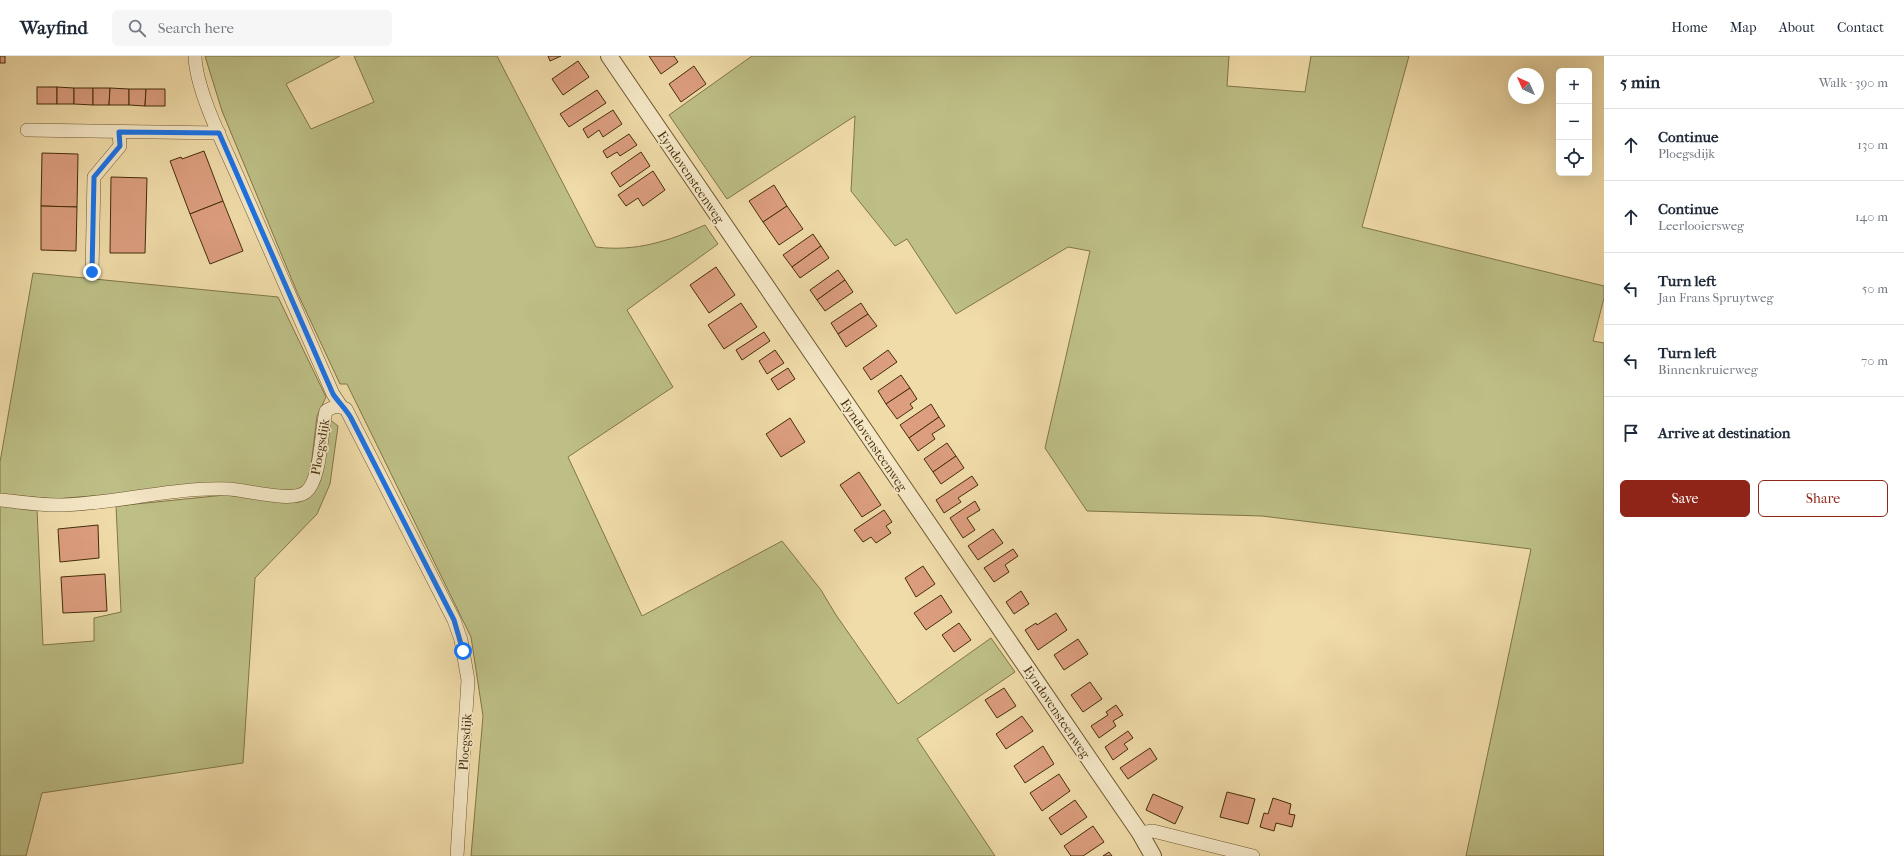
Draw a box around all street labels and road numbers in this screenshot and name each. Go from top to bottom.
street label: Eyndovensteenweg [655,128,728,227]
street label: Eyndovensteenweg [838,396,911,495]
street label: Ploegsdijk [308,417,332,476]
street label: Eyndovensteenweg [1021,663,1094,762]
street label: Ploegsdijk [456,713,474,771]

